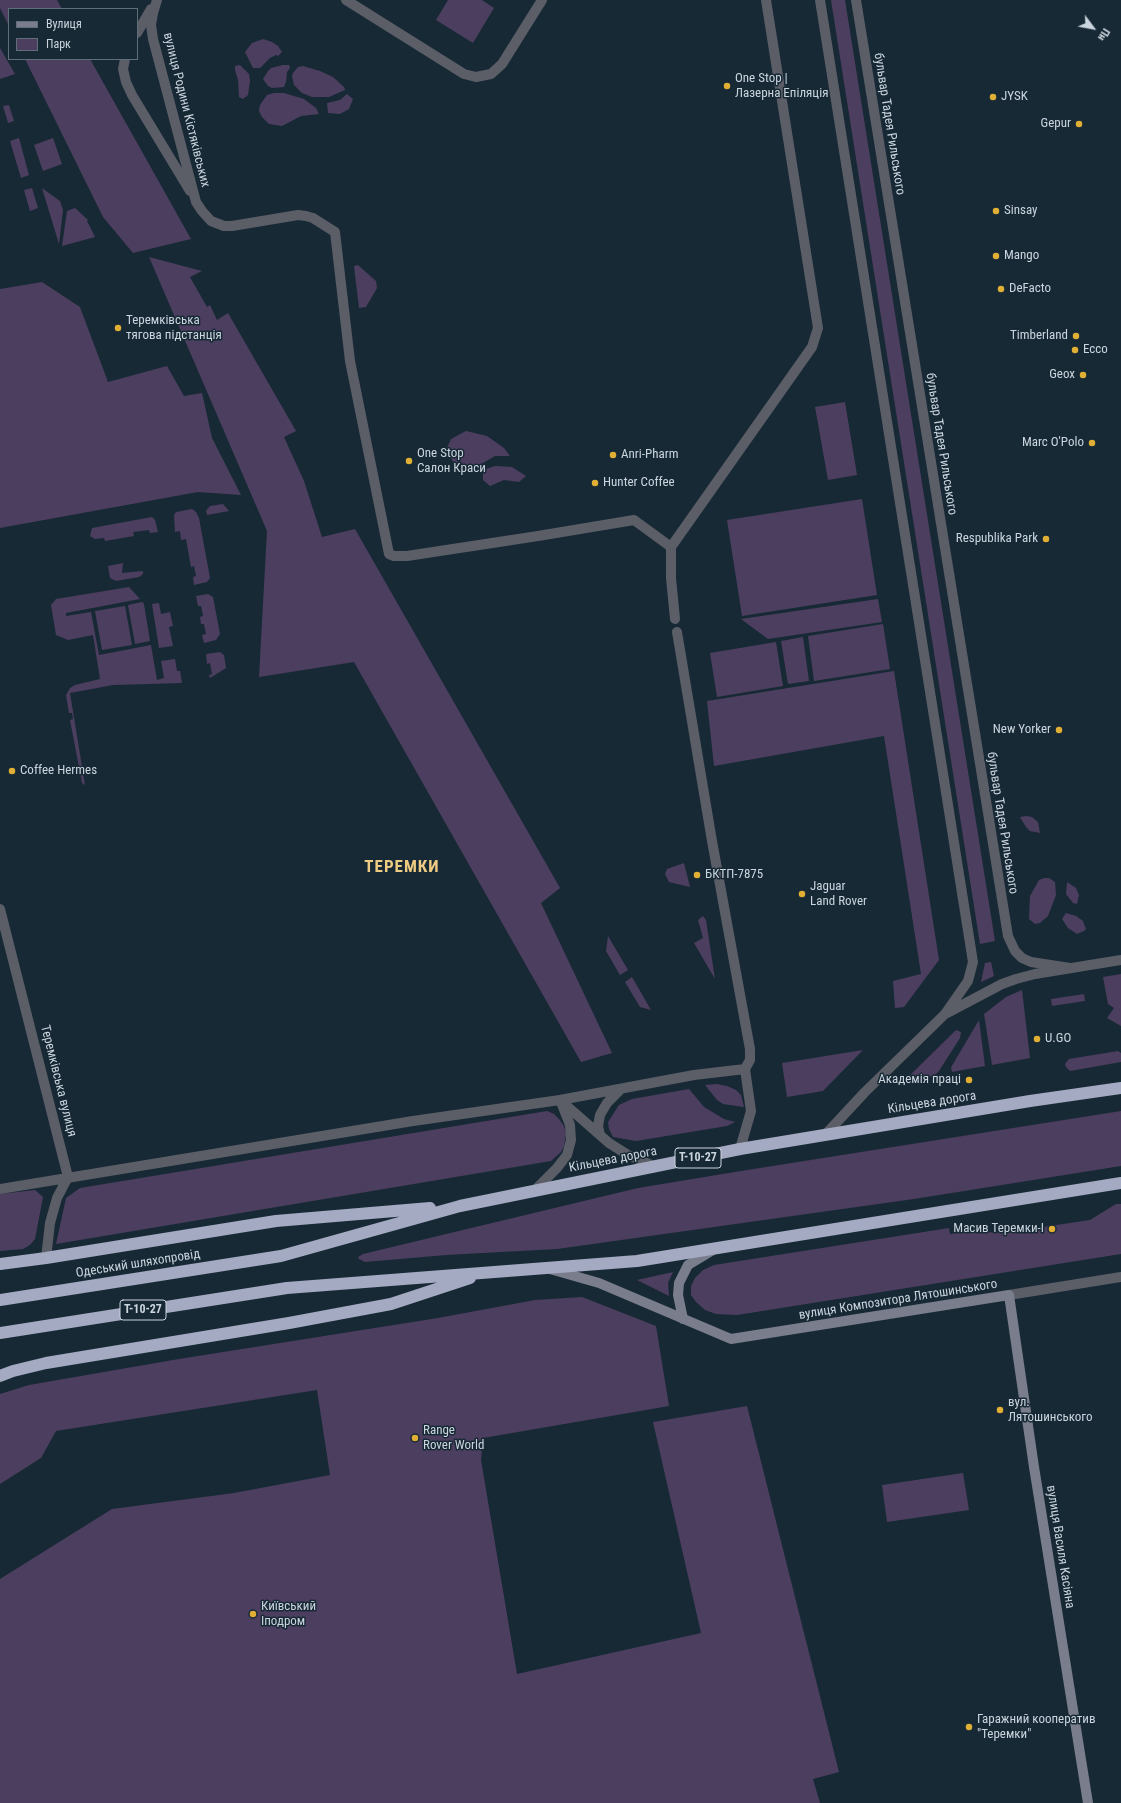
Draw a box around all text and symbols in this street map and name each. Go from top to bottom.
legend [8,8,138,60]
north arrow [1073,8,1113,48]
text: Вулиця [46,17,82,31]
text: Пн [1095,26,1112,43]
street label: вулиця Родини Кістяківських [159,31,213,189]
text: Парк [46,37,71,51]
street label: бульвар Тадея Рильського [870,52,908,196]
place label: One Stop | Лазерна Епіляція [735,71,828,102]
marker: One Stop | Лазерна Епіляція [722,81,732,91]
place label: JYSK [1001,89,1028,105]
marker: JYSK [988,92,998,102]
place label: Gepur [1041,116,1071,132]
marker: Gepur [1074,119,1084,129]
place label: Sinsay [1004,203,1037,219]
marker: Sinsay [991,206,1001,216]
place label: Mango [1004,248,1039,264]
marker: Mango [991,251,1001,261]
place label: DeFacto [1009,281,1051,297]
marker: DeFacto [996,284,1006,294]
place label: Теремківська тягова підстанція [126,313,222,344]
marker: Теремківська тягова підстанція [113,323,123,333]
place label: Timberland [1010,328,1068,344]
marker: Timberland [1071,331,1081,341]
place label: Ecco [1083,342,1108,358]
marker: Ecco [1070,345,1080,355]
place label: Geox [1049,367,1075,383]
marker: Geox [1078,370,1088,380]
street label: бульвар Тадея Рильського [922,372,960,516]
place label: Marc O'Polo [1022,435,1084,451]
marker: Marc O'Polo [1087,438,1097,448]
place label: One Stop Салон Краси [417,446,486,477]
place label: Anri-Pharm [621,447,678,463]
marker: Anri-Pharm [608,450,618,460]
marker: One Stop Салон Краси [404,456,414,466]
place label: Hunter Coffee [603,475,675,491]
marker: Hunter Coffee [590,478,600,488]
place label: Respublika Park [956,531,1038,547]
marker: Respublika Park [1041,534,1051,544]
place label: New Yorker [993,722,1051,738]
marker: New Yorker [1054,725,1064,735]
street label: бульвар Тадея Рильського [983,751,1021,895]
place label: Coffee Hermes [20,763,97,779]
marker: Coffee Hermes [7,766,17,776]
district label: ТЕРЕМКИ [364,858,440,878]
place label: БКТП-7875 [705,867,763,883]
marker: БКТП-7875 [692,870,702,880]
place label: Jaguar Land Rover [810,879,867,910]
marker: Jaguar Land Rover [797,889,807,899]
street label: Теремківська вулиця [37,1023,79,1139]
place label: U.GO [1045,1031,1071,1047]
marker: U.GO [1032,1034,1042,1044]
place label: Академія праці [878,1072,961,1088]
marker: Академія праці [964,1075,974,1085]
street label: Кільцева дорога [887,1088,977,1118]
street label: Кільцева дорога [568,1144,658,1176]
road number: Т-10-27 [675,1148,721,1168]
place label: Масив Теремки-I [953,1221,1044,1237]
marker: Масив Теремки-I [1047,1224,1057,1234]
street label: Одеський шляхопровід [75,1246,201,1282]
street label: вулиця Композитора Лятошинського [798,1277,998,1323]
road number: Т-10-27 [120,1300,166,1320]
place label: вул. Лятошинського [1008,1395,1093,1426]
marker: вул. Лятошинського [995,1405,1005,1415]
place label: Range Rover World [423,1423,484,1454]
marker: Range Rover World [410,1433,420,1443]
street label: вулиця Василя Касіяна [1043,1484,1077,1610]
place label: Київський Іподром [261,1599,316,1630]
marker: Київський Іподром [248,1609,258,1619]
place label: Гаражний кооператив "Теремки" [977,1712,1095,1743]
marker: Гаражний кооператив "Теремки" [964,1722,974,1732]

